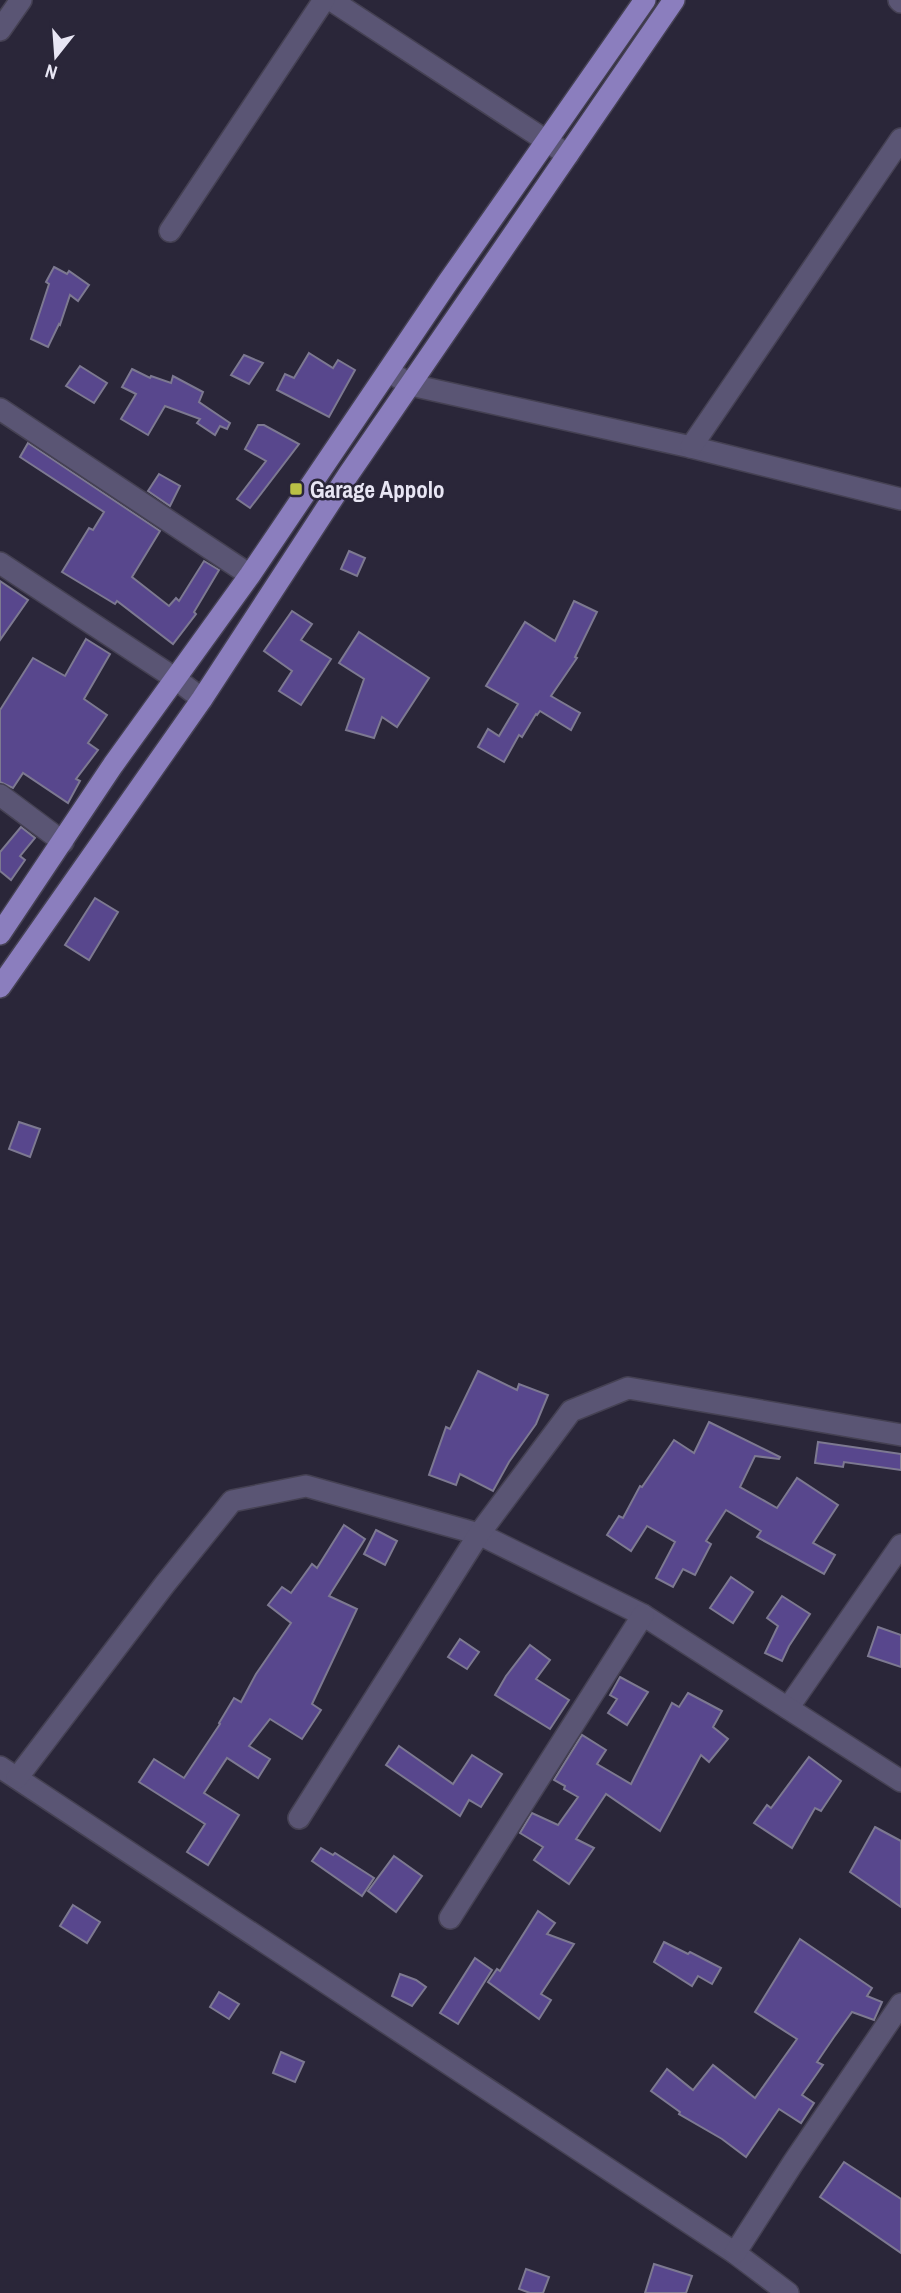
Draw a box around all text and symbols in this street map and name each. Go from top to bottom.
north arrow [21,21,91,91]
text: N [42,58,60,86]
place label: Garage Appolo [310,474,445,505]
marker: Garage Appolo [288,481,304,497]

